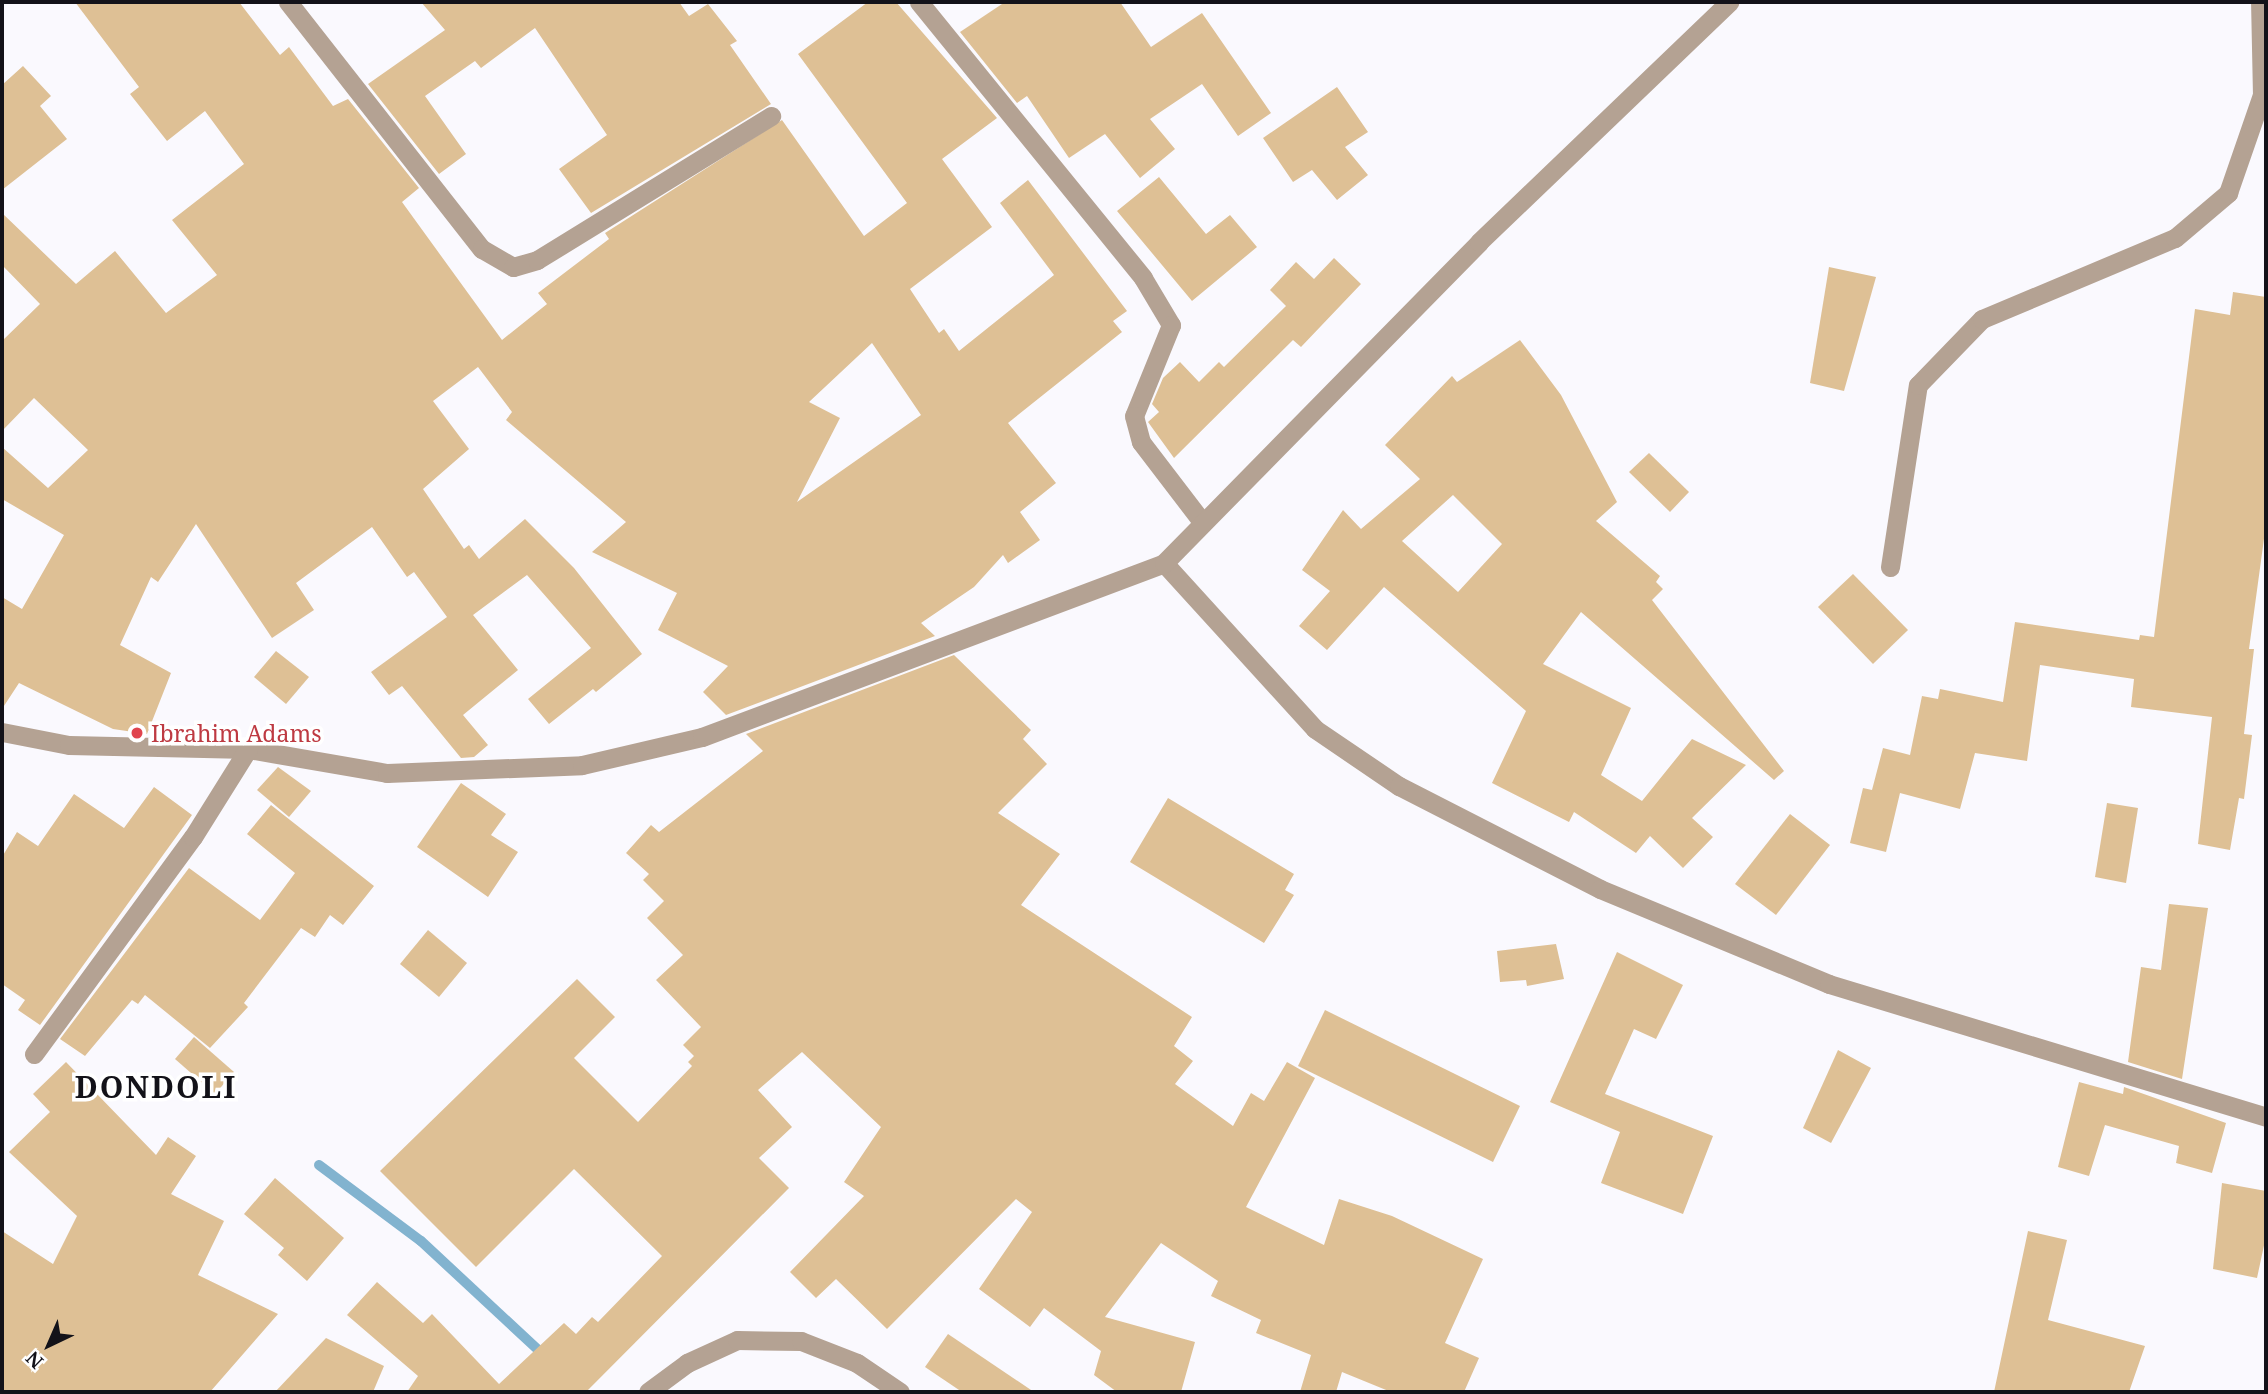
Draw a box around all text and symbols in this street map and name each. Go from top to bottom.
place label: Ibrahim Adams [151,719,321,747]
marker: Ibrahim Adams [129,725,145,741]
district label: DONDOLI [76,1069,236,1105]
north arrow [14,1310,84,1380]
text: N [20,1346,49,1375]

